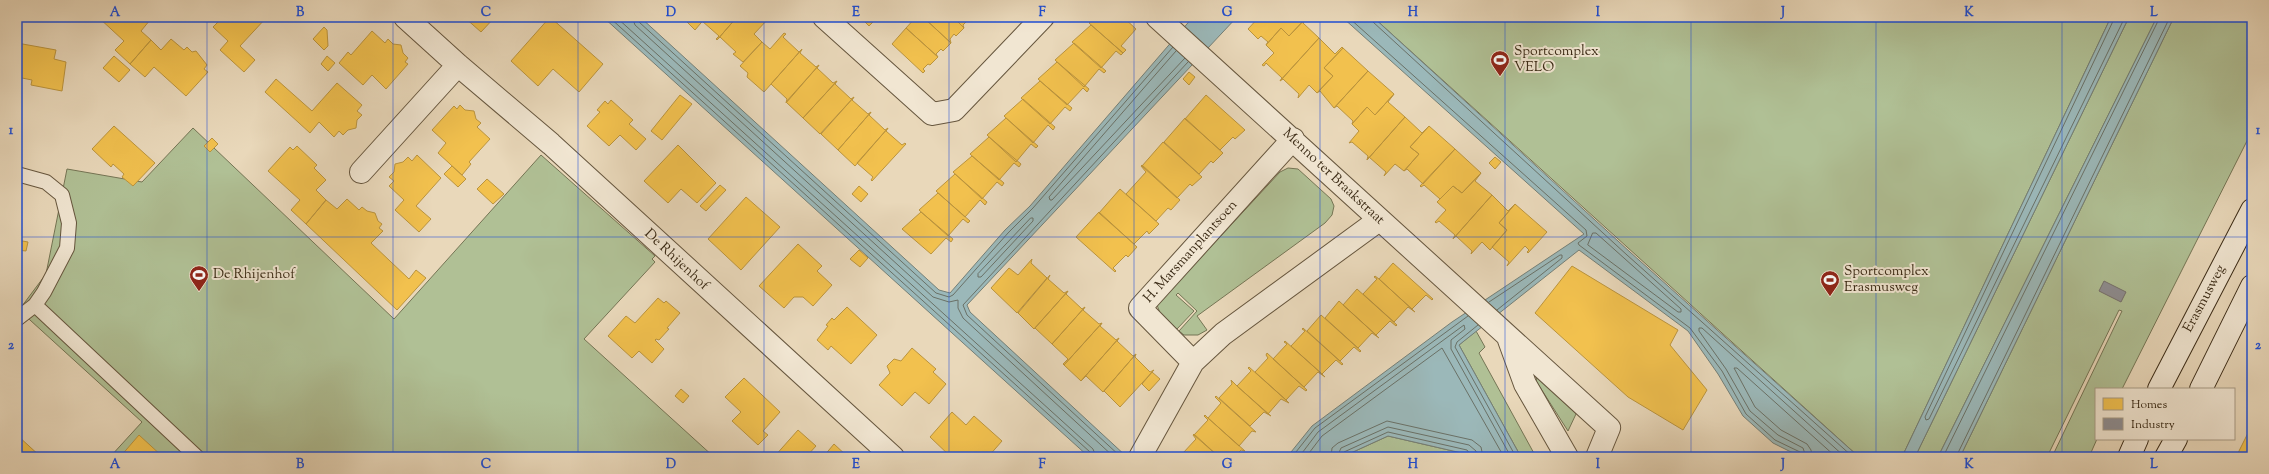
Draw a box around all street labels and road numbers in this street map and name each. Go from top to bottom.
street label: Menno ter Braakstraat [1277,124,1389,230]
street label: H. Marsmanplantsoen [1139,196,1243,308]
street label: De Rhijenhof [639,225,714,296]
street label: Erasmusweg [2179,261,2231,336]

